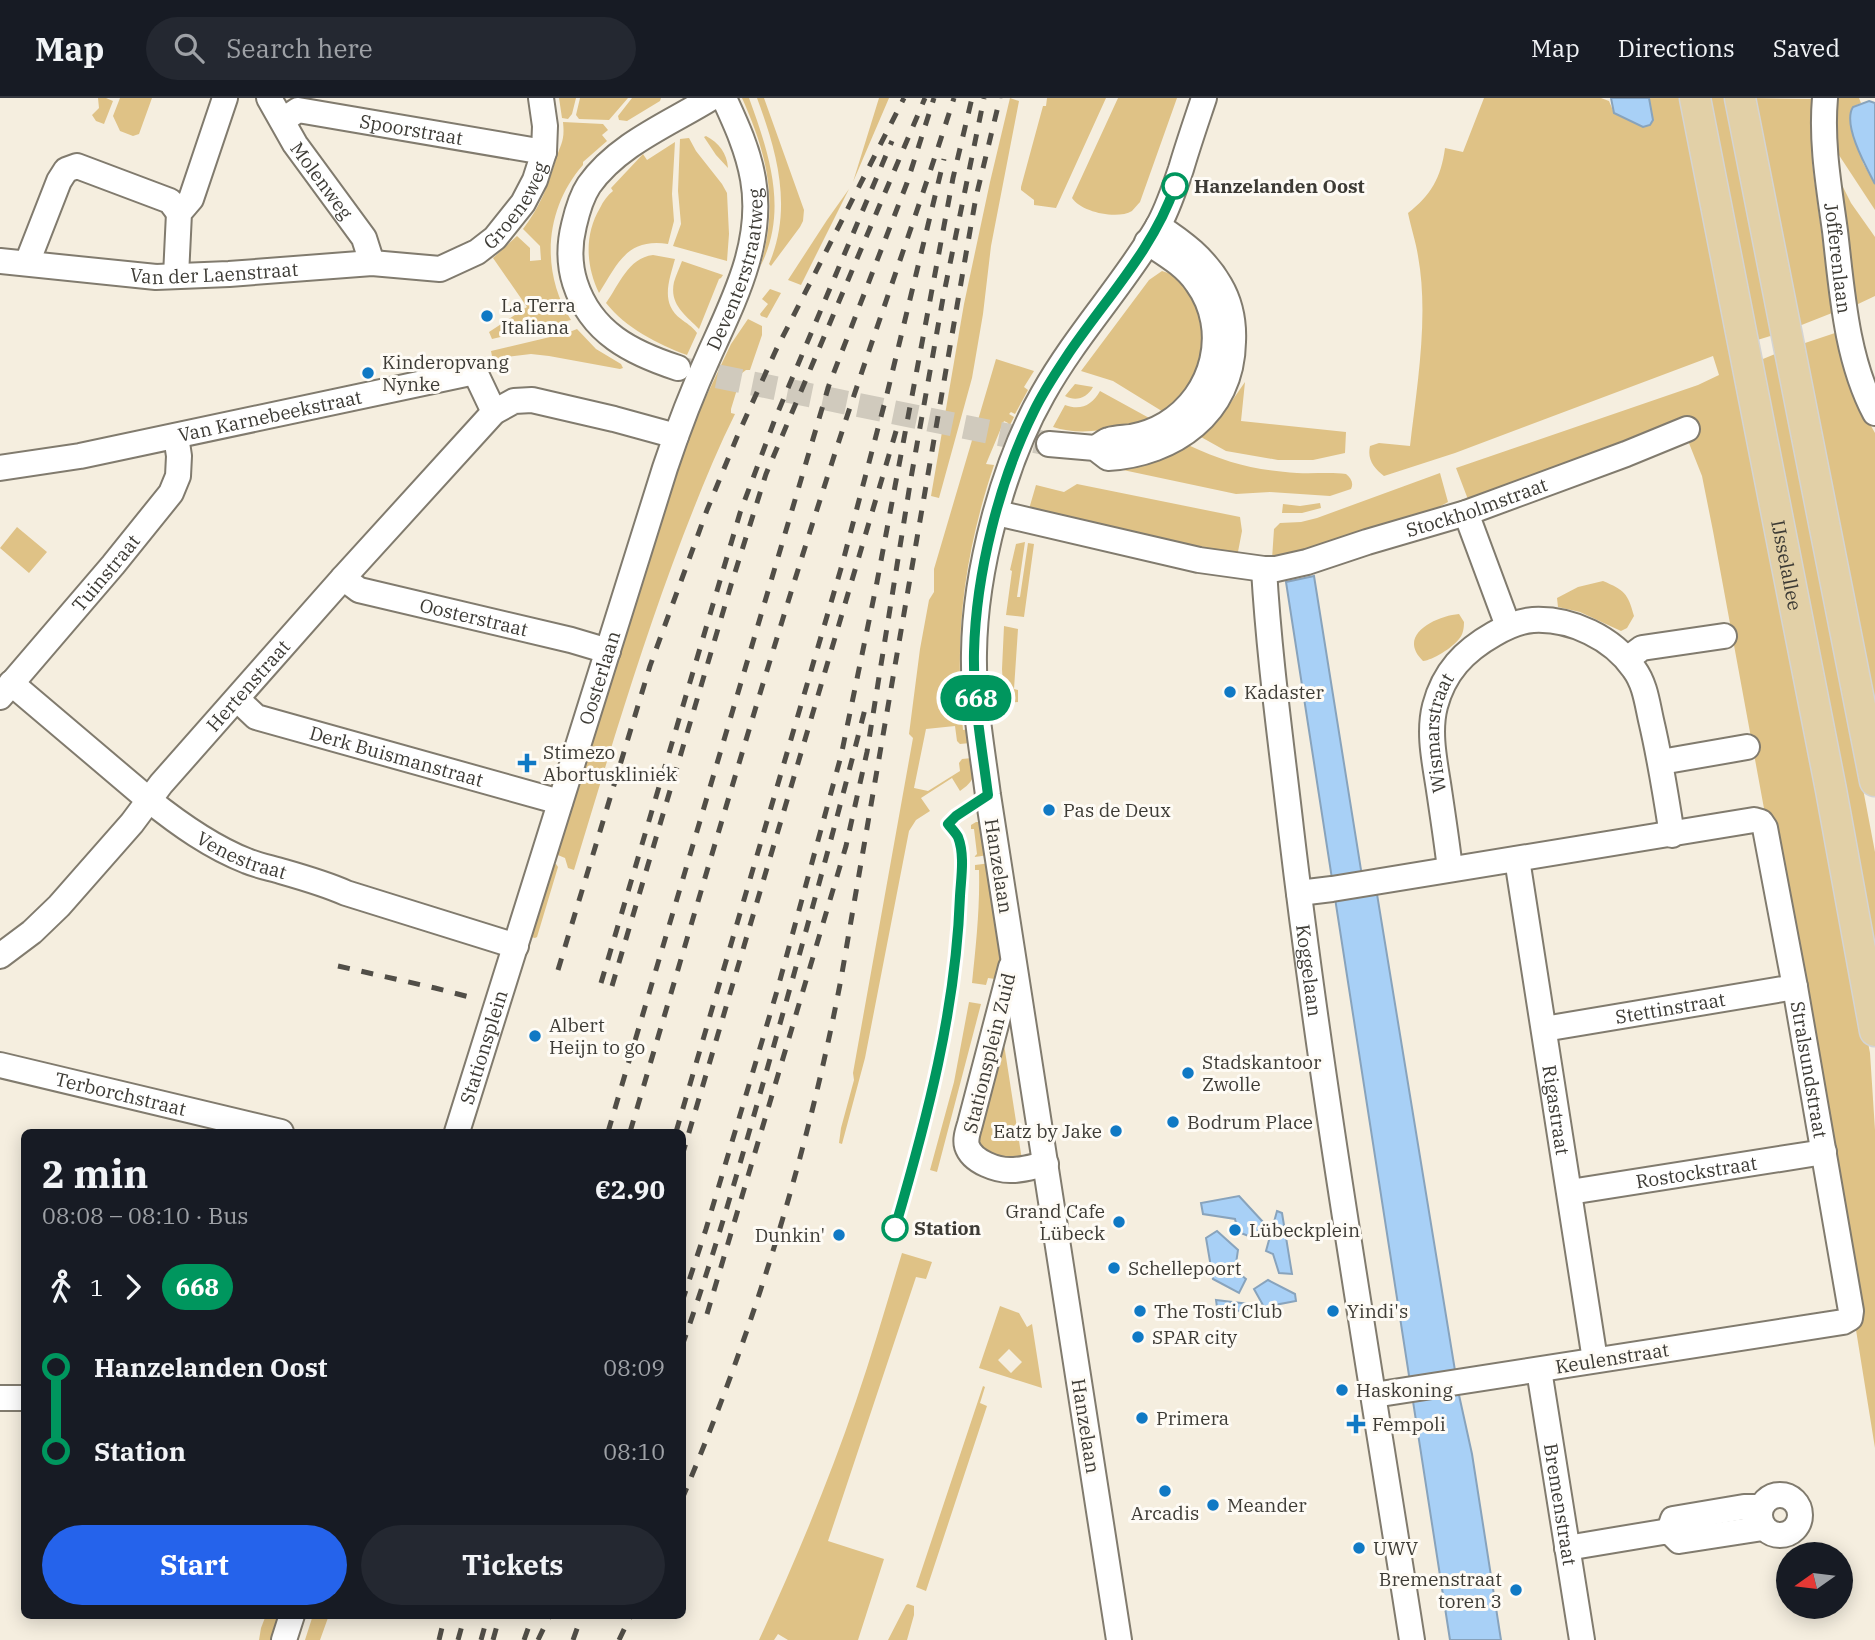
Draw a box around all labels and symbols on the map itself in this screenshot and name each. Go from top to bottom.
street label: Spoorstraat [358,109,465,150]
street label: Molenweg [285,137,359,224]
street label: Groeneweg [479,158,552,255]
marker: Hanzelanden Oost [1162,173,1188,199]
place label: Hanzelanden Oost [1194,174,1365,198]
street label: Deventerstraatweg [701,187,768,354]
street label: Jofferenlaan [1819,201,1857,315]
street label: Van der Laenstraat [129,257,299,289]
place label: La Terra Italiana [501,293,576,339]
marker: La Terra Italiana [479,308,495,324]
place label: Kinderopvang Nynke [382,350,509,396]
marker: Kinderopvang Nynke [360,365,376,381]
street label: Van Karnebeekstraat [176,384,364,447]
street label: Stockholmstraat [1403,472,1551,542]
street label: IJsselallee [1766,518,1807,612]
street label: Tuinstraat [66,529,145,616]
street label: Oosterstraat [417,593,531,641]
street label: Oosterlaan [573,628,625,728]
street label: Hertenstraat [201,635,295,736]
street label: Wismarstraat [1420,668,1459,795]
line badge: 668 [936,675,1016,721]
place label: Kadaster [1244,680,1324,704]
marker: Kadaster [1222,684,1238,700]
street label: Derk Buismanstraat [307,721,486,792]
place label: Stimezo Abortuskliniek [543,740,677,786]
marker: Stimezo Abortuskliniek [517,753,537,773]
place label: Pas de Deux [1063,798,1171,822]
marker: Pas de Deux [1041,802,1057,818]
street label: Hanzelaan [980,817,1018,915]
street label: Venestraat [192,826,290,884]
street label: Koggelaan [1291,923,1327,1018]
street label: Stationsplein Zuid [957,970,1021,1136]
street label: Stationsplein [454,987,513,1107]
street label: Stettinstraat [1613,987,1727,1029]
street label: Stralsundstraat [1786,999,1833,1140]
place label: Albert Heijn to go [549,1013,645,1059]
marker: Albert Heijn to go [527,1028,543,1044]
place label: Stadskantoor Zwolle [1202,1050,1322,1096]
street label: Rigastraat [1537,1063,1575,1157]
marker: Stadskantoor Zwolle [1180,1065,1196,1081]
street label: Terborchstraat [53,1067,189,1121]
place label: Bodrum Place [1187,1110,1313,1134]
marker: Bodrum Place [1165,1114,1181,1130]
place label: Eatz by Jake [993,1119,1102,1143]
marker: Eatz by Jake [1108,1123,1124,1139]
street label: Rostockstraat [1634,1151,1759,1193]
place label: Grand Cafe Lübeck [1005,1199,1105,1245]
marker: Grand Cafe Lübeck [1111,1214,1127,1230]
marker: Station [882,1215,908,1241]
place label: Station [914,1216,982,1240]
place label: Lübeckplein [1249,1218,1360,1242]
marker: Lübeckplein [1227,1222,1243,1238]
place label: Dunkin' [755,1223,825,1247]
marker: Dunkin' [831,1227,847,1243]
place label: Schellepoort [1128,1256,1242,1280]
marker: Schellepoort [1106,1260,1122,1276]
place label: The Tosti Club [1154,1299,1282,1323]
place label: Yindi's [1347,1299,1408,1323]
marker: The Tosti Club [1132,1303,1148,1319]
marker: Yindi's [1325,1303,1341,1319]
place label: SPAR city [1152,1325,1238,1349]
marker: SPAR city [1130,1329,1146,1345]
street label: Keulenstraat [1554,1337,1671,1379]
street label: Hanzelaan [1067,1377,1105,1475]
place label: Haskoning [1356,1378,1453,1402]
marker: Haskoning [1334,1382,1350,1398]
place label: Primera [1156,1406,1229,1430]
marker: Primera [1134,1410,1150,1426]
place label: Fempoli [1372,1412,1446,1436]
marker: Fempoli [1346,1414,1366,1434]
street label: Bremenstraat [1539,1442,1582,1567]
marker: Arcadis [1157,1483,1173,1499]
place label: Meander [1227,1493,1307,1517]
marker: Meander [1205,1497,1221,1513]
place label: Arcadis [1131,1501,1199,1525]
place label: UWV [1373,1536,1419,1560]
marker: UWV [1351,1540,1367,1556]
north arrow [1776,1542,1853,1619]
place label: Bremenstraat toren 3 [1379,1567,1502,1613]
marker: Bremenstraat toren 3 [1508,1582,1524,1598]

